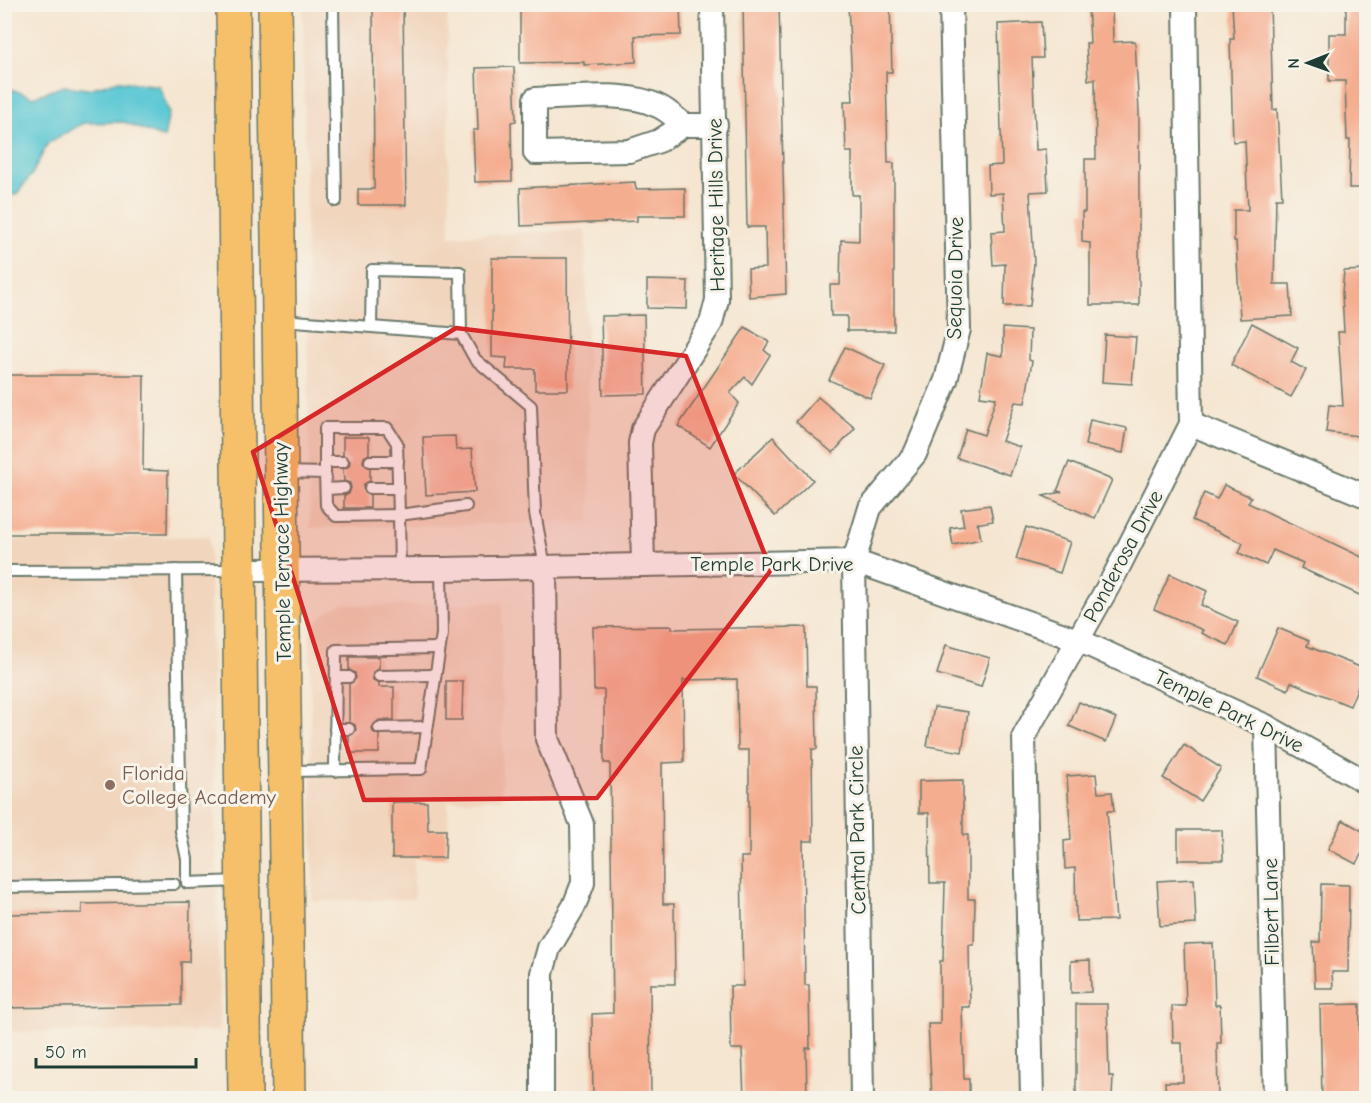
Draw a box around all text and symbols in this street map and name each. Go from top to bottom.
north arrow [1278,33,1338,93]
text: N [1285,58,1303,69]
street label: Heritage Hills Drive [702,118,730,292]
street label: Sequoia Drive [942,216,968,340]
street label: Temple Terrace Highway [268,441,296,662]
street label: Ponderosa Drive [1078,486,1168,626]
street label: Temple Park Drive [691,552,853,576]
street label: Temple Park Drive [1151,665,1307,757]
street label: Central Park Circle [844,745,870,915]
place label: Florida College Academy [122,761,277,809]
marker: Florida College Academy [103,778,117,792]
street label: Filbert Lane [1258,858,1284,966]
scale bar [36,1031,196,1069]
text: 50 m [45,1042,87,1063]

